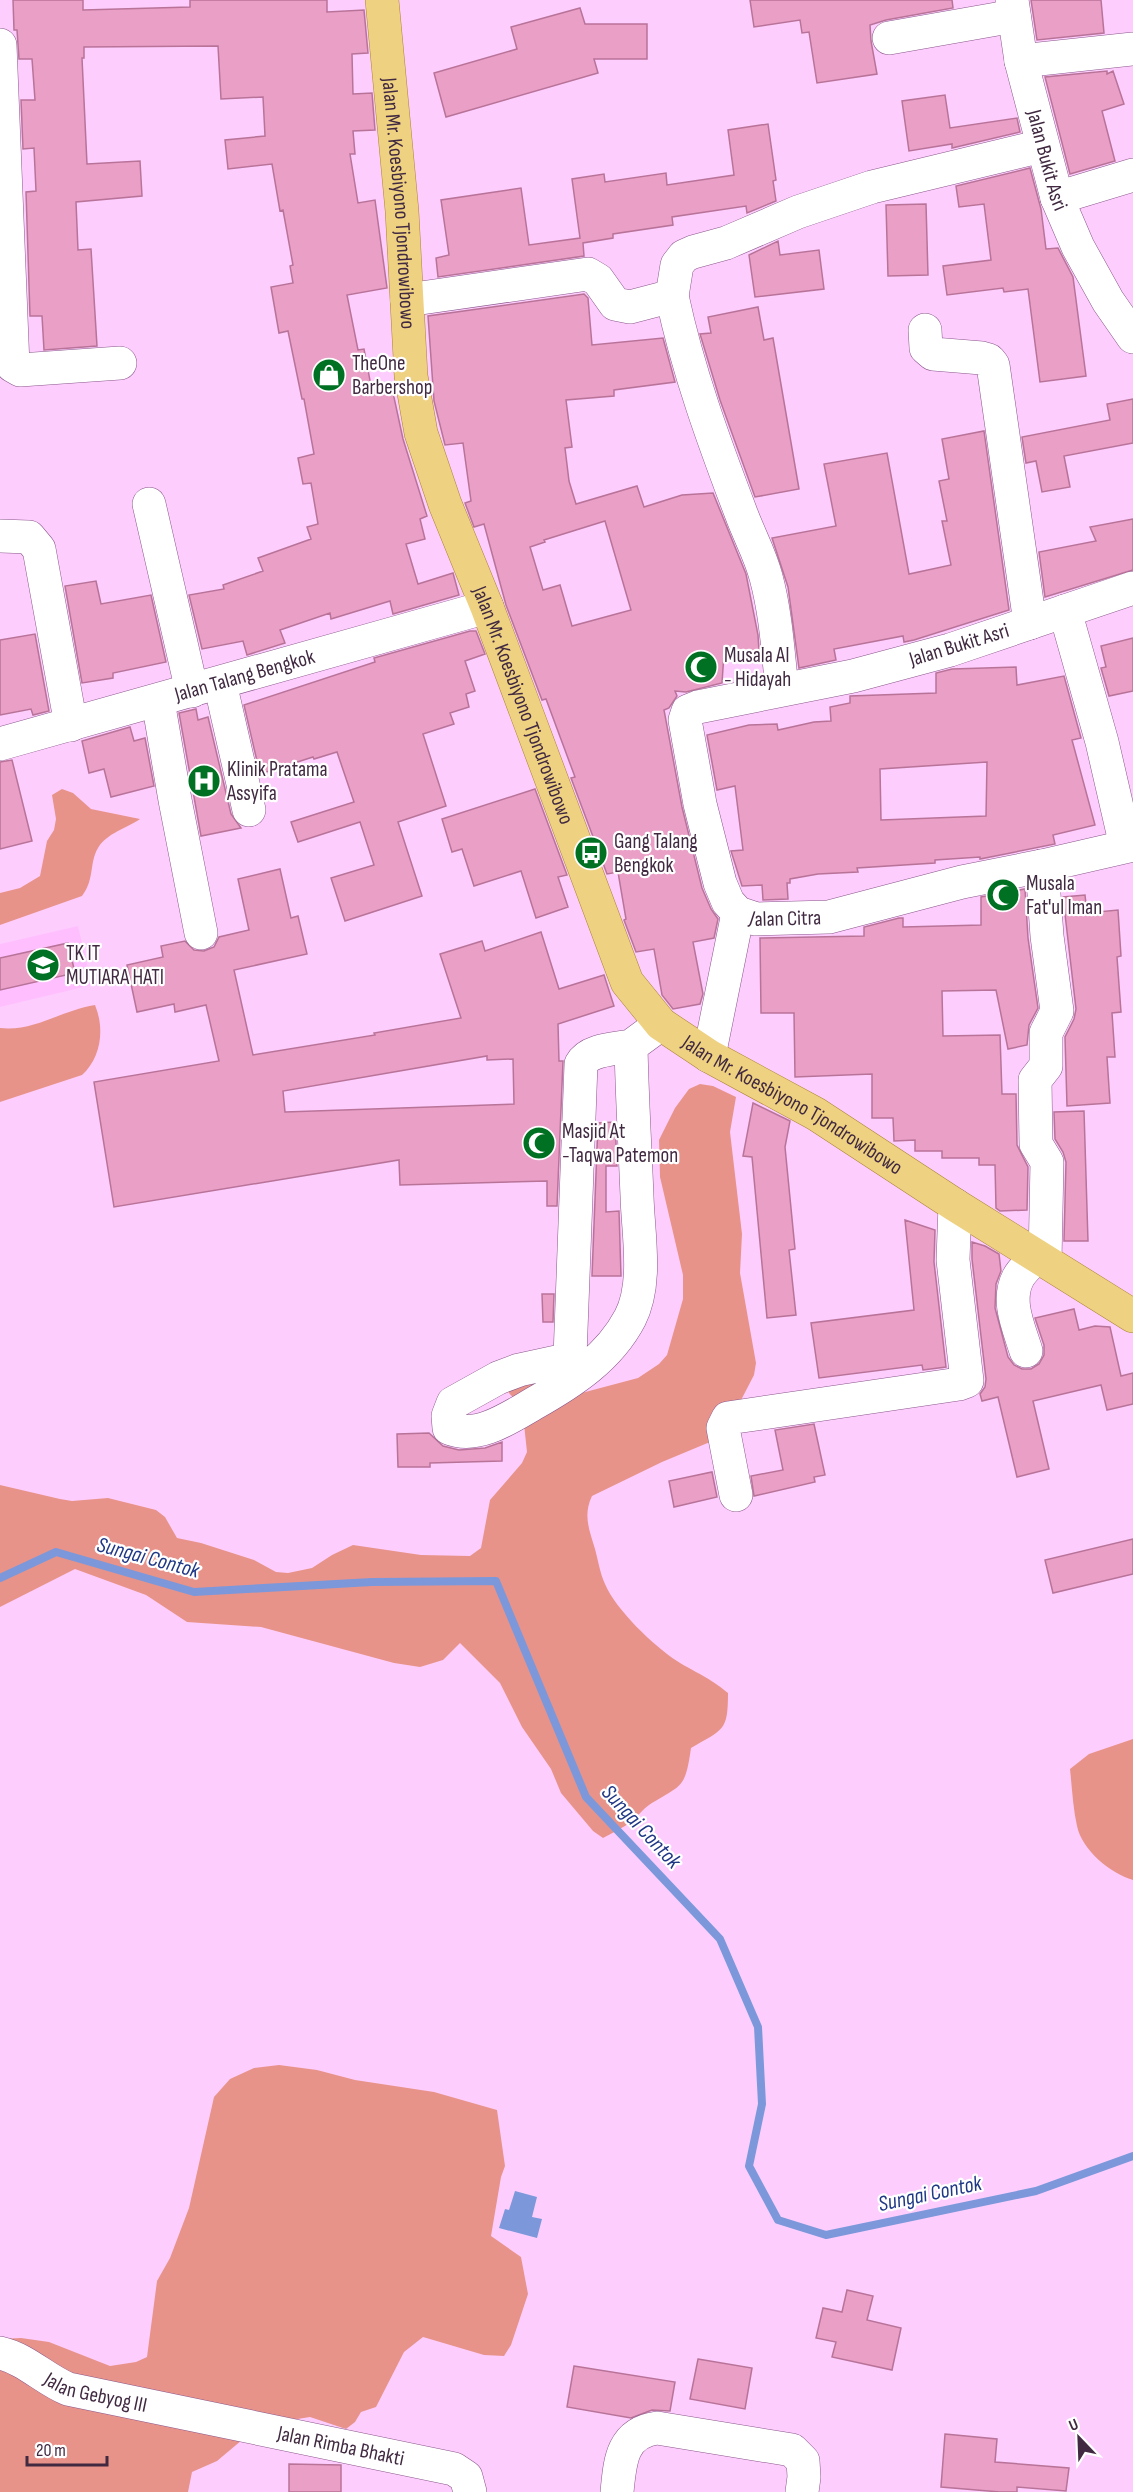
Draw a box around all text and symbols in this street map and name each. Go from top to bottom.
street label: Jalan Mr. Koesbiyono Tjondrowibowo [377,75,421,330]
street label: Jalan Bukit Asri [1022,106,1073,214]
place label: TheOne Barbershop [352,351,432,400]
shop icon: TheOne Barbershop [311,357,347,393]
street label: Jalan Mr. Koesbiyono Tjondrowibowo [467,582,579,828]
street label: Jalan Bukit Asri [905,618,1012,672]
place label: Musala Al - Hidayah [724,643,791,692]
street label: Jalan Talang Bengkok [171,644,317,707]
mosque icon: Musala Al - Hidayah [683,649,719,685]
place label: Klinik Pratama Assyifa [226,757,328,806]
hospital icon: Klinik Pratama Assyifa [186,763,222,799]
place label: Gang Talang Bengkok [614,829,698,878]
bus stop icon: Gang Talang Bengkok [573,835,609,871]
place label: Musala Fat'ul Iman [1026,871,1102,920]
mosque icon: Musala Fat'ul Iman [985,877,1021,913]
street label: Jalan Citra [746,905,822,932]
place label: TK IT MUTIARA HATI [66,941,164,990]
school or university icon: TK IT MUTIARA HATI [25,947,61,983]
street label: Jalan Mr. Koesbiyono Tjondrowibowo [677,1029,907,1180]
place label: Masjid At -Taqwa Patemon [562,1119,678,1168]
mosque icon: Masjid At -Taqwa Patemon [521,1125,557,1161]
water label: Sungai Contok [94,1531,203,1585]
water label: Sungai Contok [595,1779,687,1875]
water label: Sungai Contok [876,2170,985,2218]
street label: Jalan Gebyog III [39,2366,149,2418]
north arrow [1049,2408,1109,2468]
text: U [1066,2415,1081,2436]
street label: Jalan Rimba Bhakti [274,2420,407,2471]
scale bar [27,2429,106,2467]
text: 20 m [36,2440,66,2461]

